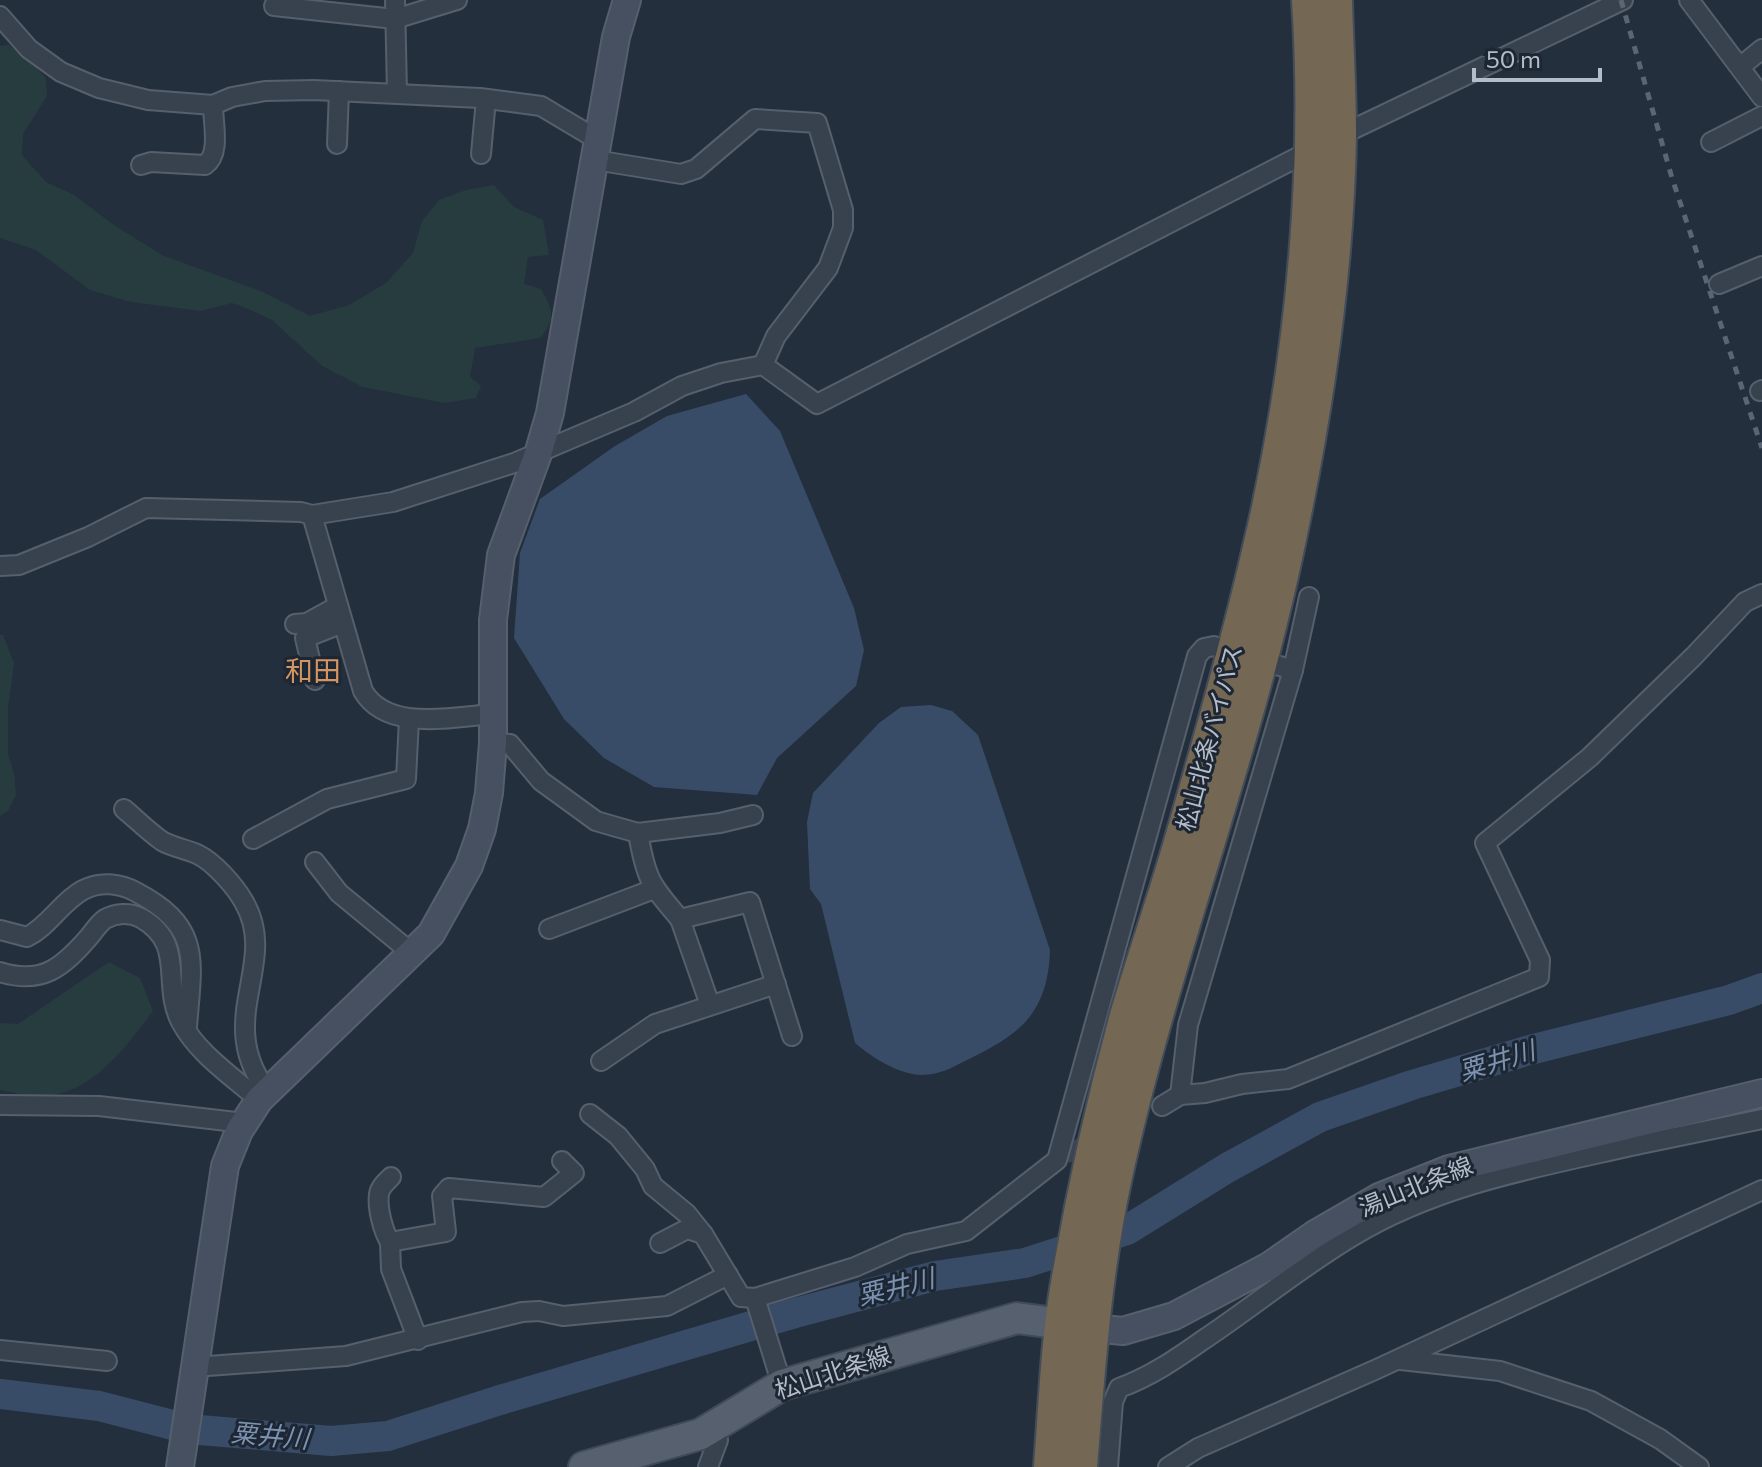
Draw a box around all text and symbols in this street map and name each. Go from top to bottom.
scale bar [1474,32,1600,82]
text: 50 m [1486,44,1541,73]
street label: 松山北条バイパス [1170,641,1247,834]
district label: 和田 [285,653,341,687]
water label: 粟井川 [1455,1032,1541,1086]
street label: 湯山北条線 [1354,1150,1477,1222]
water label: 粟井川 [854,1260,940,1310]
street label: 松山北条線 [771,1339,894,1404]
water label: 粟井川 [230,1416,313,1454]

